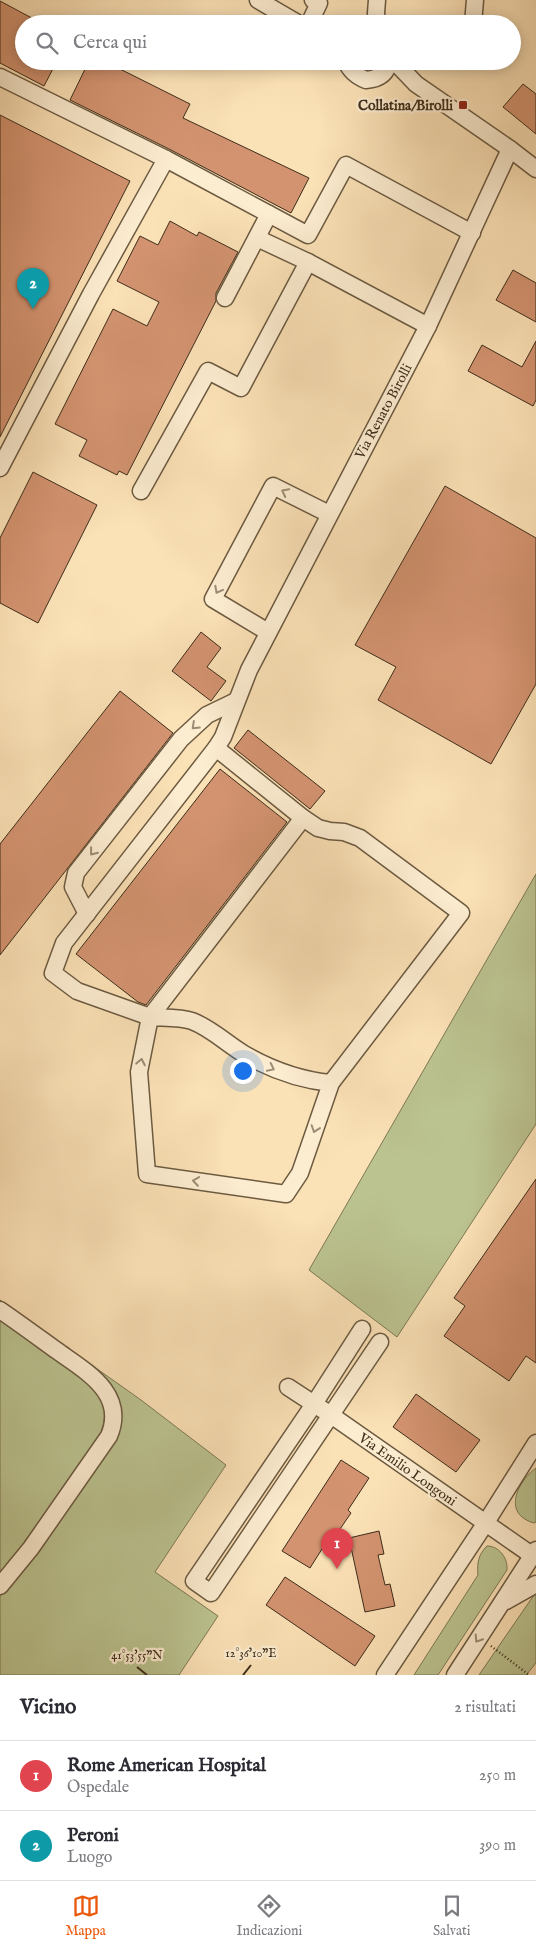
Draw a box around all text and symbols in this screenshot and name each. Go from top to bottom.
search box [15,15,521,70]
icon: search [33,29,61,57]
text: Cerca qui [73,31,147,55]
place label: Collatina/Birolli [358,97,453,115]
marker: Collatina/Birolli [457,99,469,111]
pin: 2 [17,268,49,309]
street label: Via Renato Birolli [351,361,417,463]
one-way arrow [281,488,290,498]
one-way arrow [214,585,224,594]
one-way arrow [191,720,200,729]
one-way arrow [90,846,98,855]
one-way arrow [136,1057,146,1066]
your location [230,1058,256,1084]
one-way arrow [266,1062,275,1072]
one-way arrow [311,1124,321,1132]
one-way arrow [192,1176,200,1187]
street label: Via Emilio Longoni [354,1429,460,1511]
pin: 1 [321,1528,353,1569]
one-way arrow [475,1634,485,1643]
text: 12°36'10"E [225,1646,277,1661]
text: 41°53'55"N [111,1648,163,1663]
text: Vicino [20,1694,76,1721]
text: 2 risultati [454,1698,516,1718]
text: Rome American Hospital [67,1754,266,1778]
text: 1 [33,1766,39,1786]
text: 250 m [479,1766,516,1786]
text: Ospedale [67,1778,129,1798]
text: Peroni [67,1824,119,1848]
text: 2 [32,1836,40,1856]
text: 390 m [479,1836,516,1856]
text: Luogo [67,1848,113,1868]
tab: Mappa [65,1892,106,1940]
tab: Indicazioni [237,1892,302,1940]
tab: Salvati [433,1892,471,1940]

